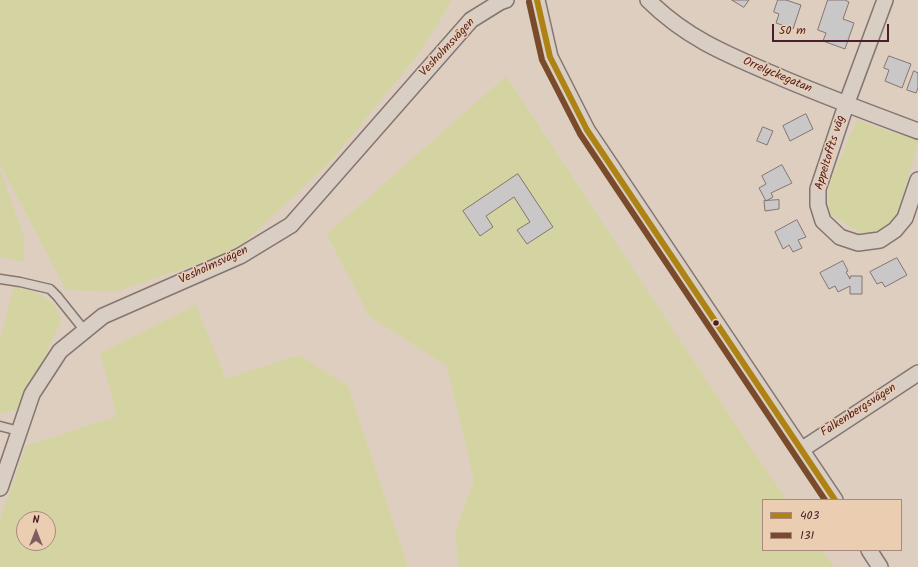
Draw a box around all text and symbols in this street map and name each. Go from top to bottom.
street label: Vesholmsvägen [417,16,479,80]
scale bar [774,16,891,42]
text: 50 m [779,21,806,40]
street label: Orrelyckegatan [740,55,814,97]
street label: Appeltoffts väg [813,114,849,192]
street label: Vesholmsvägen [177,244,251,288]
unlabelled marker [711,318,721,328]
street label: Falkenbergsvägen [819,381,899,441]
legend [762,499,902,551]
text: 403 [800,506,819,525]
north arrow [16,511,56,551]
text: N [33,511,39,529]
text: 131 [800,526,814,545]

